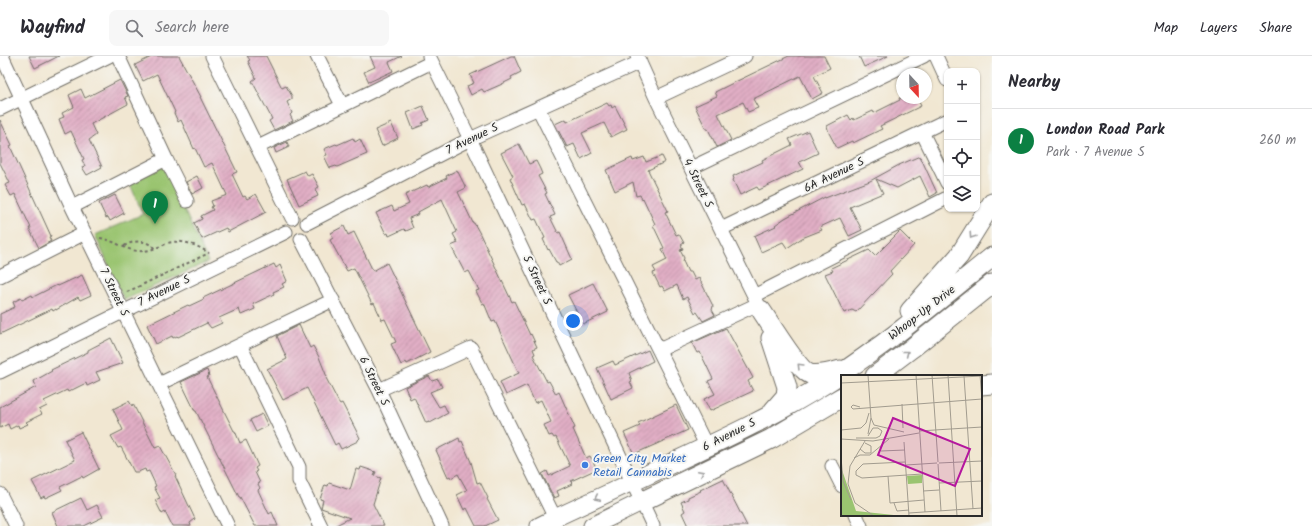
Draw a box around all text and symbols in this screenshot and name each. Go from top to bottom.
search box [109,10,389,46]
text: Wayfind [20,13,85,43]
text: Search here [155,16,229,40]
icon: search [123,17,145,39]
text: Map [1154,17,1178,39]
text: Layers [1200,17,1238,39]
text: Share [1260,17,1292,39]
north arrow [896,68,932,104]
map controls [944,68,980,212]
button: + [944,68,980,104]
text: Nearby [1008,69,1060,96]
button: − [944,104,980,140]
street label: 7 Avenue S [442,118,502,160]
text: London Road Park [1046,118,1164,142]
text: 1 [1019,130,1023,151]
text: 260 m [1259,130,1296,151]
button: locate [944,140,980,176]
text: Park · 7 Avenue S [1046,142,1145,163]
street label: 6A Avenue S [800,152,868,198]
street label: 4 Street S [678,155,718,212]
button: layers [944,176,980,212]
pin: 1 [142,191,168,224]
one-way arrow [969,232,977,239]
street label: 5 Street S [517,252,557,309]
street label: 7 Street S [94,264,134,320]
street label: 7 Avenue S [134,270,194,312]
street label: Whoop-Up Drive [884,280,960,345]
your location [563,311,583,331]
one-way arrow [902,351,909,358]
street label: 6 Street S [354,353,394,410]
one-way arrow [797,363,805,371]
inset map [841,375,982,516]
street label: 6 Avenue S [699,413,760,457]
place label: Green City Market Retail Cannabis [593,449,687,482]
marker: Green City Market Retail Cannabis [580,460,590,470]
one-way arrow [697,470,705,478]
one-way arrow [593,493,601,501]

